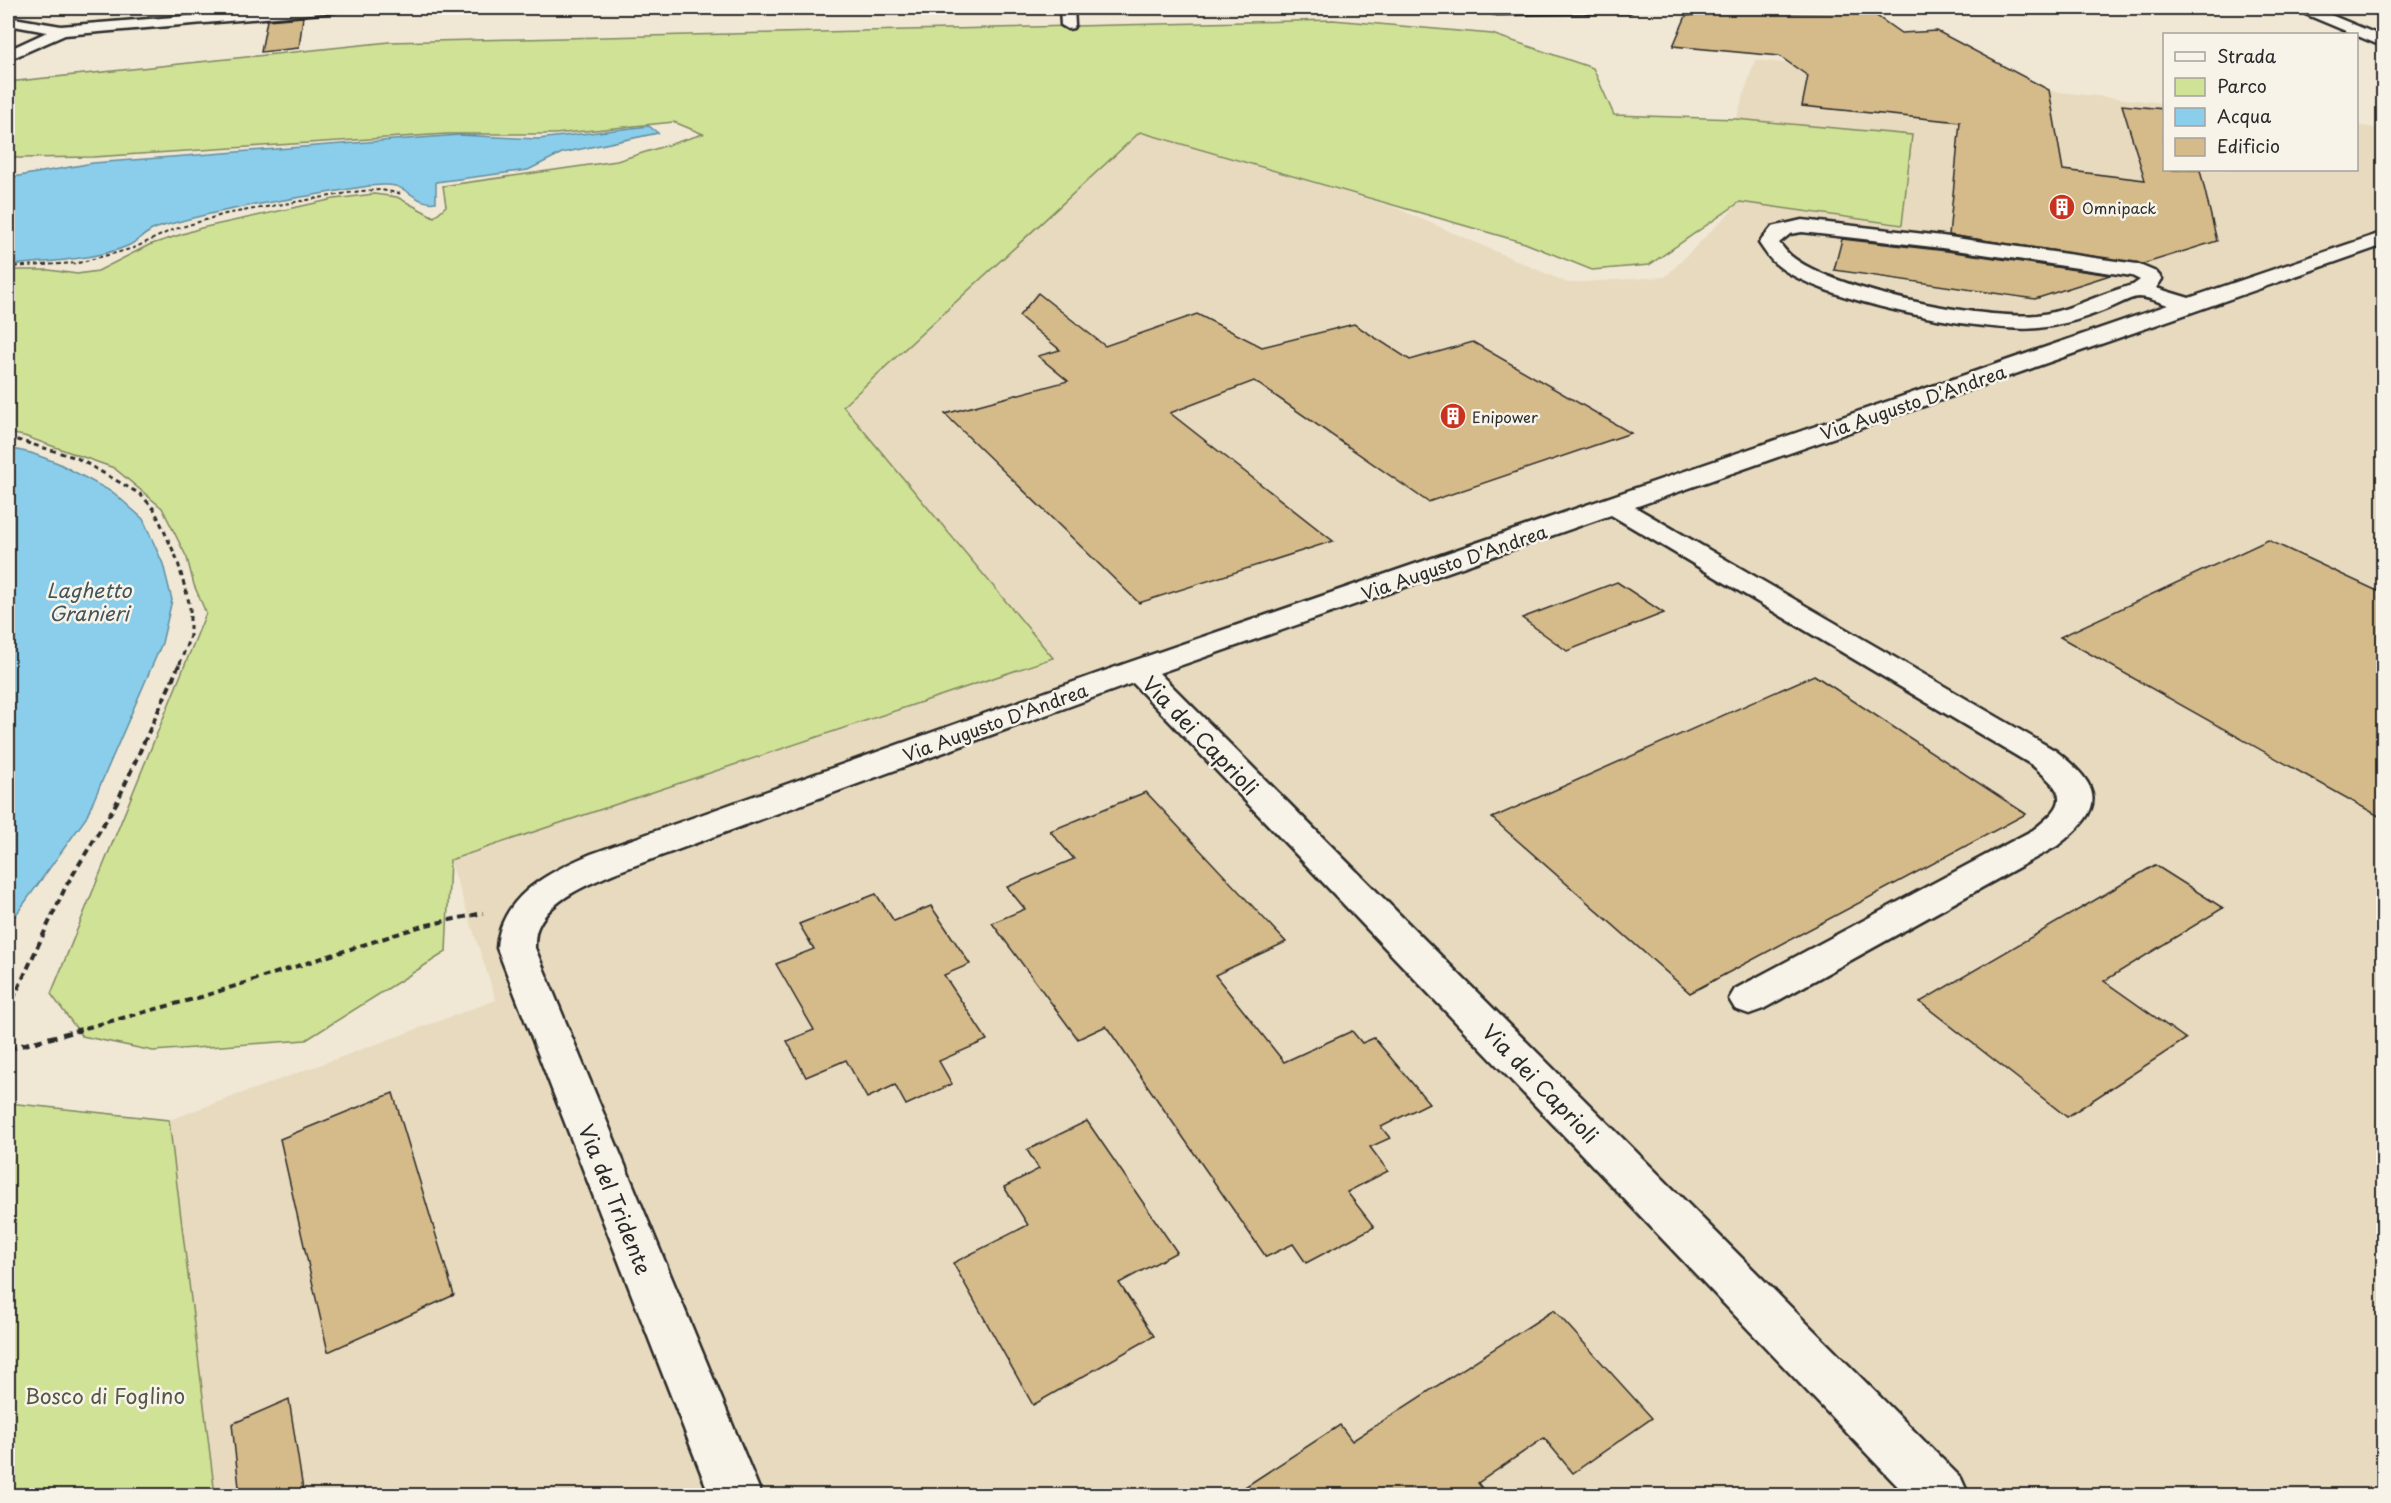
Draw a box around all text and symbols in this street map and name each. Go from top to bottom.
legend [2163,33,2358,171]
text: Strada [2217,42,2277,69]
text: Parco [2217,72,2267,99]
text: Acqua [2217,102,2272,129]
text: Edificio [2217,132,2280,159]
building icon: Omnipack [2047,192,2077,222]
place label: Omnipack [2082,196,2156,219]
street label: Via Augusto D'Andrea [1816,357,2010,446]
building icon: Enipower [1438,401,1468,431]
place label: Enipower [1472,405,1538,428]
street label: Via Augusto D'Andrea [1357,517,1551,606]
water label: Laghetto Granieri [47,575,133,628]
street label: Via dei Caprioli [1135,668,1267,802]
street label: Via Augusto D'Andrea [899,676,1092,768]
street label: Via dei Caprioli [1475,1016,1607,1150]
street label: Via del Tridente [571,1119,661,1279]
park label: Bosco di Foglino [25,1379,185,1411]

